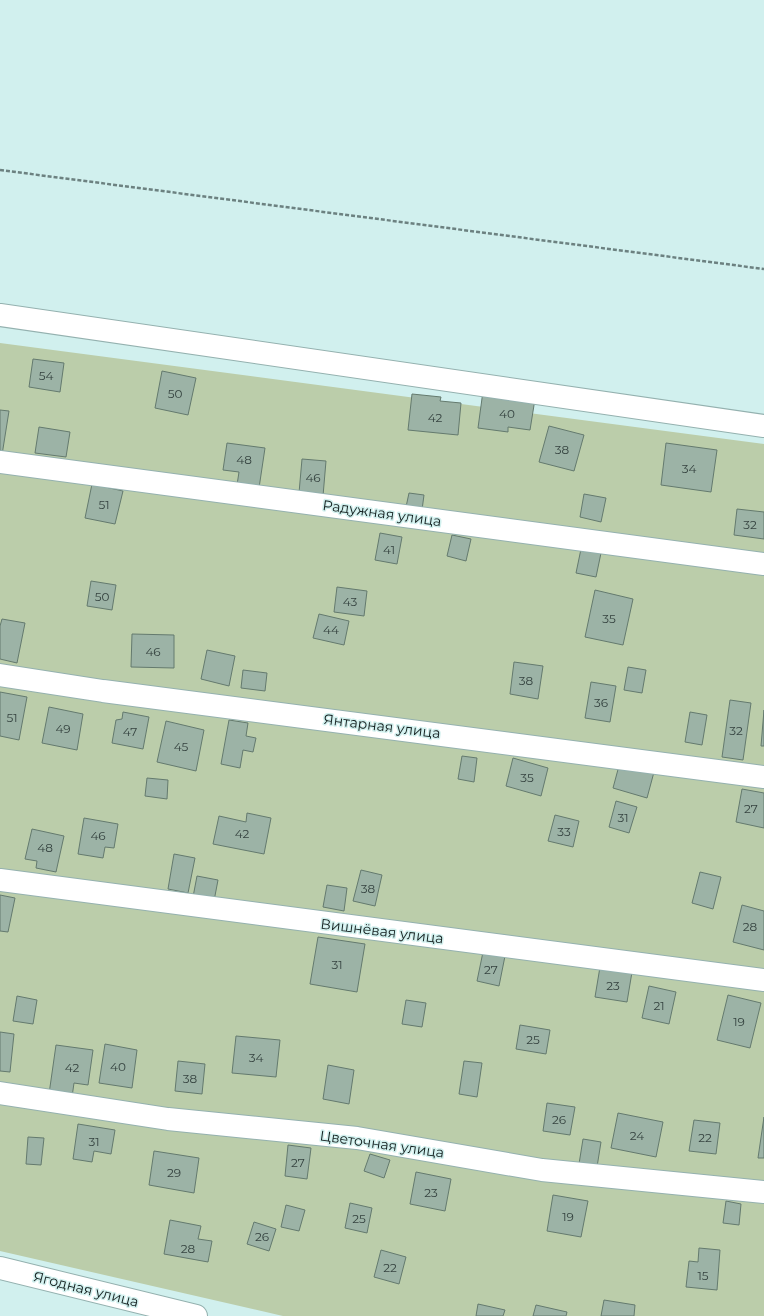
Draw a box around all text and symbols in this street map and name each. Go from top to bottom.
house number: 54 [39,368,53,383]
house number: 50 [168,386,182,401]
house number: 40 [499,406,515,421]
house number: 42 [428,410,443,425]
house number: 38 [555,442,570,457]
house number: 48 [236,452,252,467]
house number: 34 [682,461,696,476]
house number: 46 [305,470,321,485]
street label: Радужная улица [322,496,442,530]
house number: 51 [98,497,110,512]
house number: 32 [743,517,757,532]
house number: 41 [383,542,395,557]
house number: 50 [95,589,109,604]
house number: 43 [343,594,357,609]
house number: 35 [602,611,616,626]
house number: 44 [323,622,339,637]
house number: 46 [145,644,161,659]
house number: 38 [519,673,534,688]
house number: 36 [594,695,608,710]
house number: 51 [6,710,18,725]
street label: Янтарная улица [323,710,441,742]
house number: 49 [55,721,71,736]
house number: 32 [729,723,743,738]
house number: 47 [123,724,137,739]
house number: 45 [174,739,189,754]
house number: 35 [520,770,534,785]
house number: 27 [744,801,758,816]
house number: 31 [617,810,629,825]
house number: 33 [557,824,571,839]
house number: 42 [235,826,250,841]
house number: 46 [90,828,106,843]
house number: 48 [37,840,53,855]
house number: 38 [361,881,376,896]
street label: Вишнёвая улица [319,915,445,947]
house number: 28 [743,919,758,934]
house number: 31 [331,957,343,972]
house number: 27 [484,962,498,977]
house number: 23 [606,978,620,993]
house number: 21 [653,998,665,1013]
house number: 19 [733,1014,745,1029]
house number: 25 [526,1032,540,1047]
house number: 34 [249,1050,263,1065]
house number: 40 [110,1059,126,1074]
house number: 42 [65,1060,80,1075]
house number: 38 [183,1071,198,1086]
house number: 26 [552,1112,566,1127]
street label: Цветочная улица [319,1126,445,1162]
house number: 24 [630,1128,644,1143]
house number: 22 [698,1130,712,1145]
house number: 31 [88,1134,100,1149]
house number: 27 [291,1155,305,1170]
house number: 29 [167,1165,181,1180]
house number: 23 [424,1185,438,1200]
house number: 19 [562,1209,574,1224]
house number: 25 [352,1211,366,1226]
house number: 26 [255,1229,269,1244]
house number: 28 [181,1241,196,1256]
house number: 22 [383,1260,397,1275]
street label: Ягодная улица [31,1267,141,1311]
house number: 15 [697,1268,709,1283]

